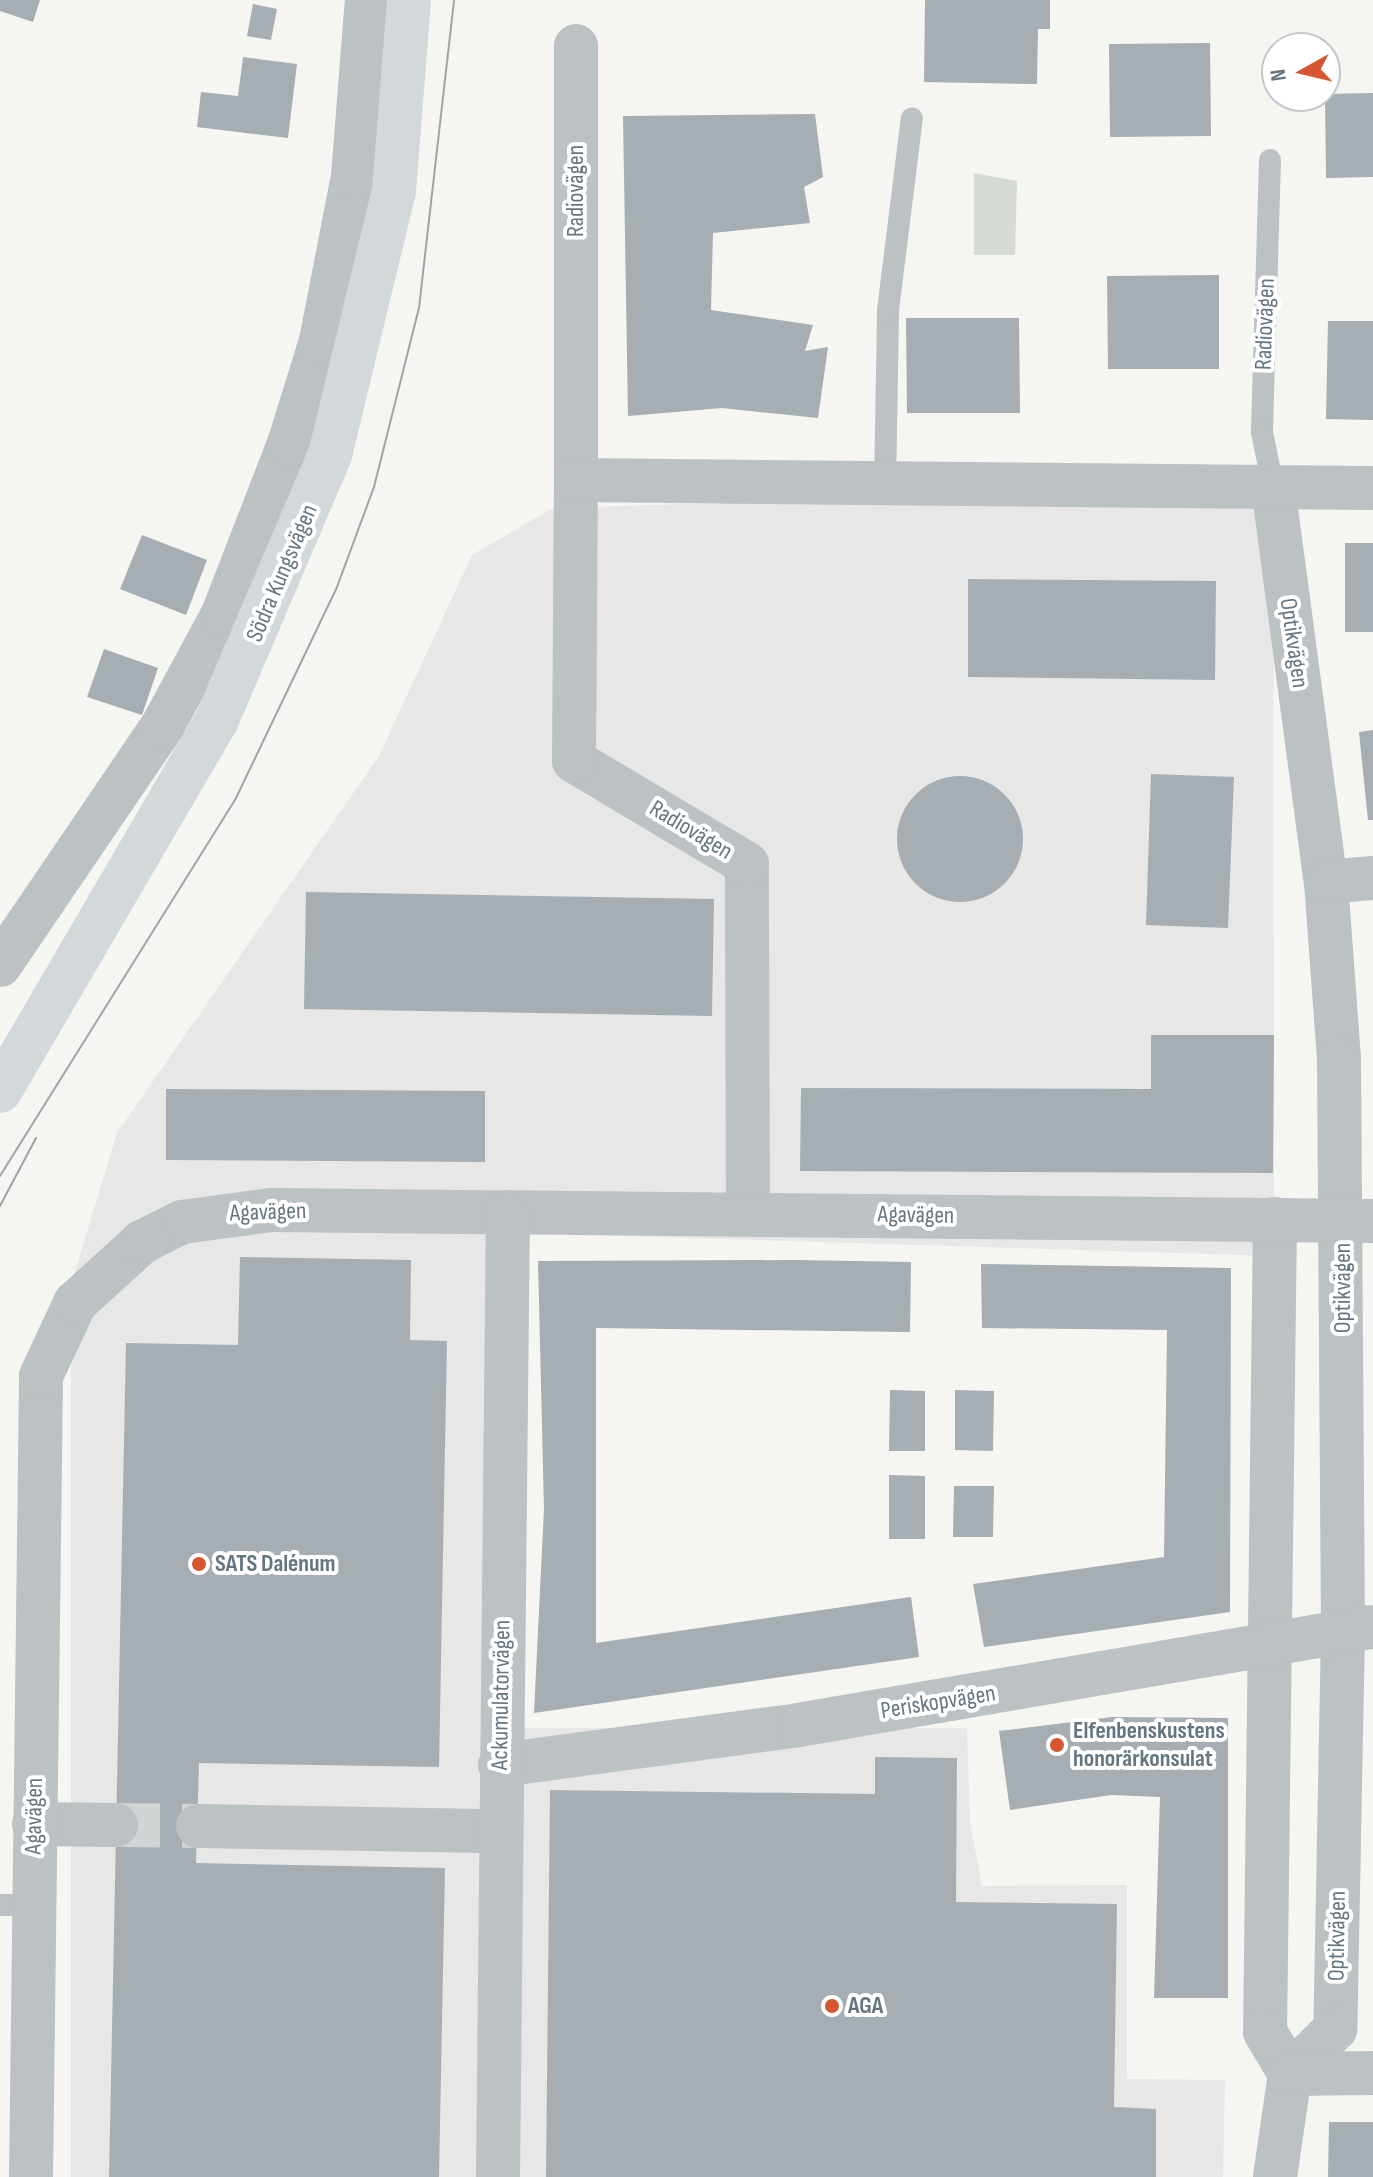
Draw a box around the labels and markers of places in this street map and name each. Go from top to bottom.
place label: SATS Dalénum [215,1550,335,1578]
marker: SATS Dalénum [190,1555,208,1573]
place label: Elfenbenskustens honorärkonsulat [1073,1717,1225,1773]
marker: Elfenbenskustens honorärkonsulat [1048,1736,1066,1754]
place label: AGA [848,1992,883,2020]
marker: AGA [823,1997,841,2015]

